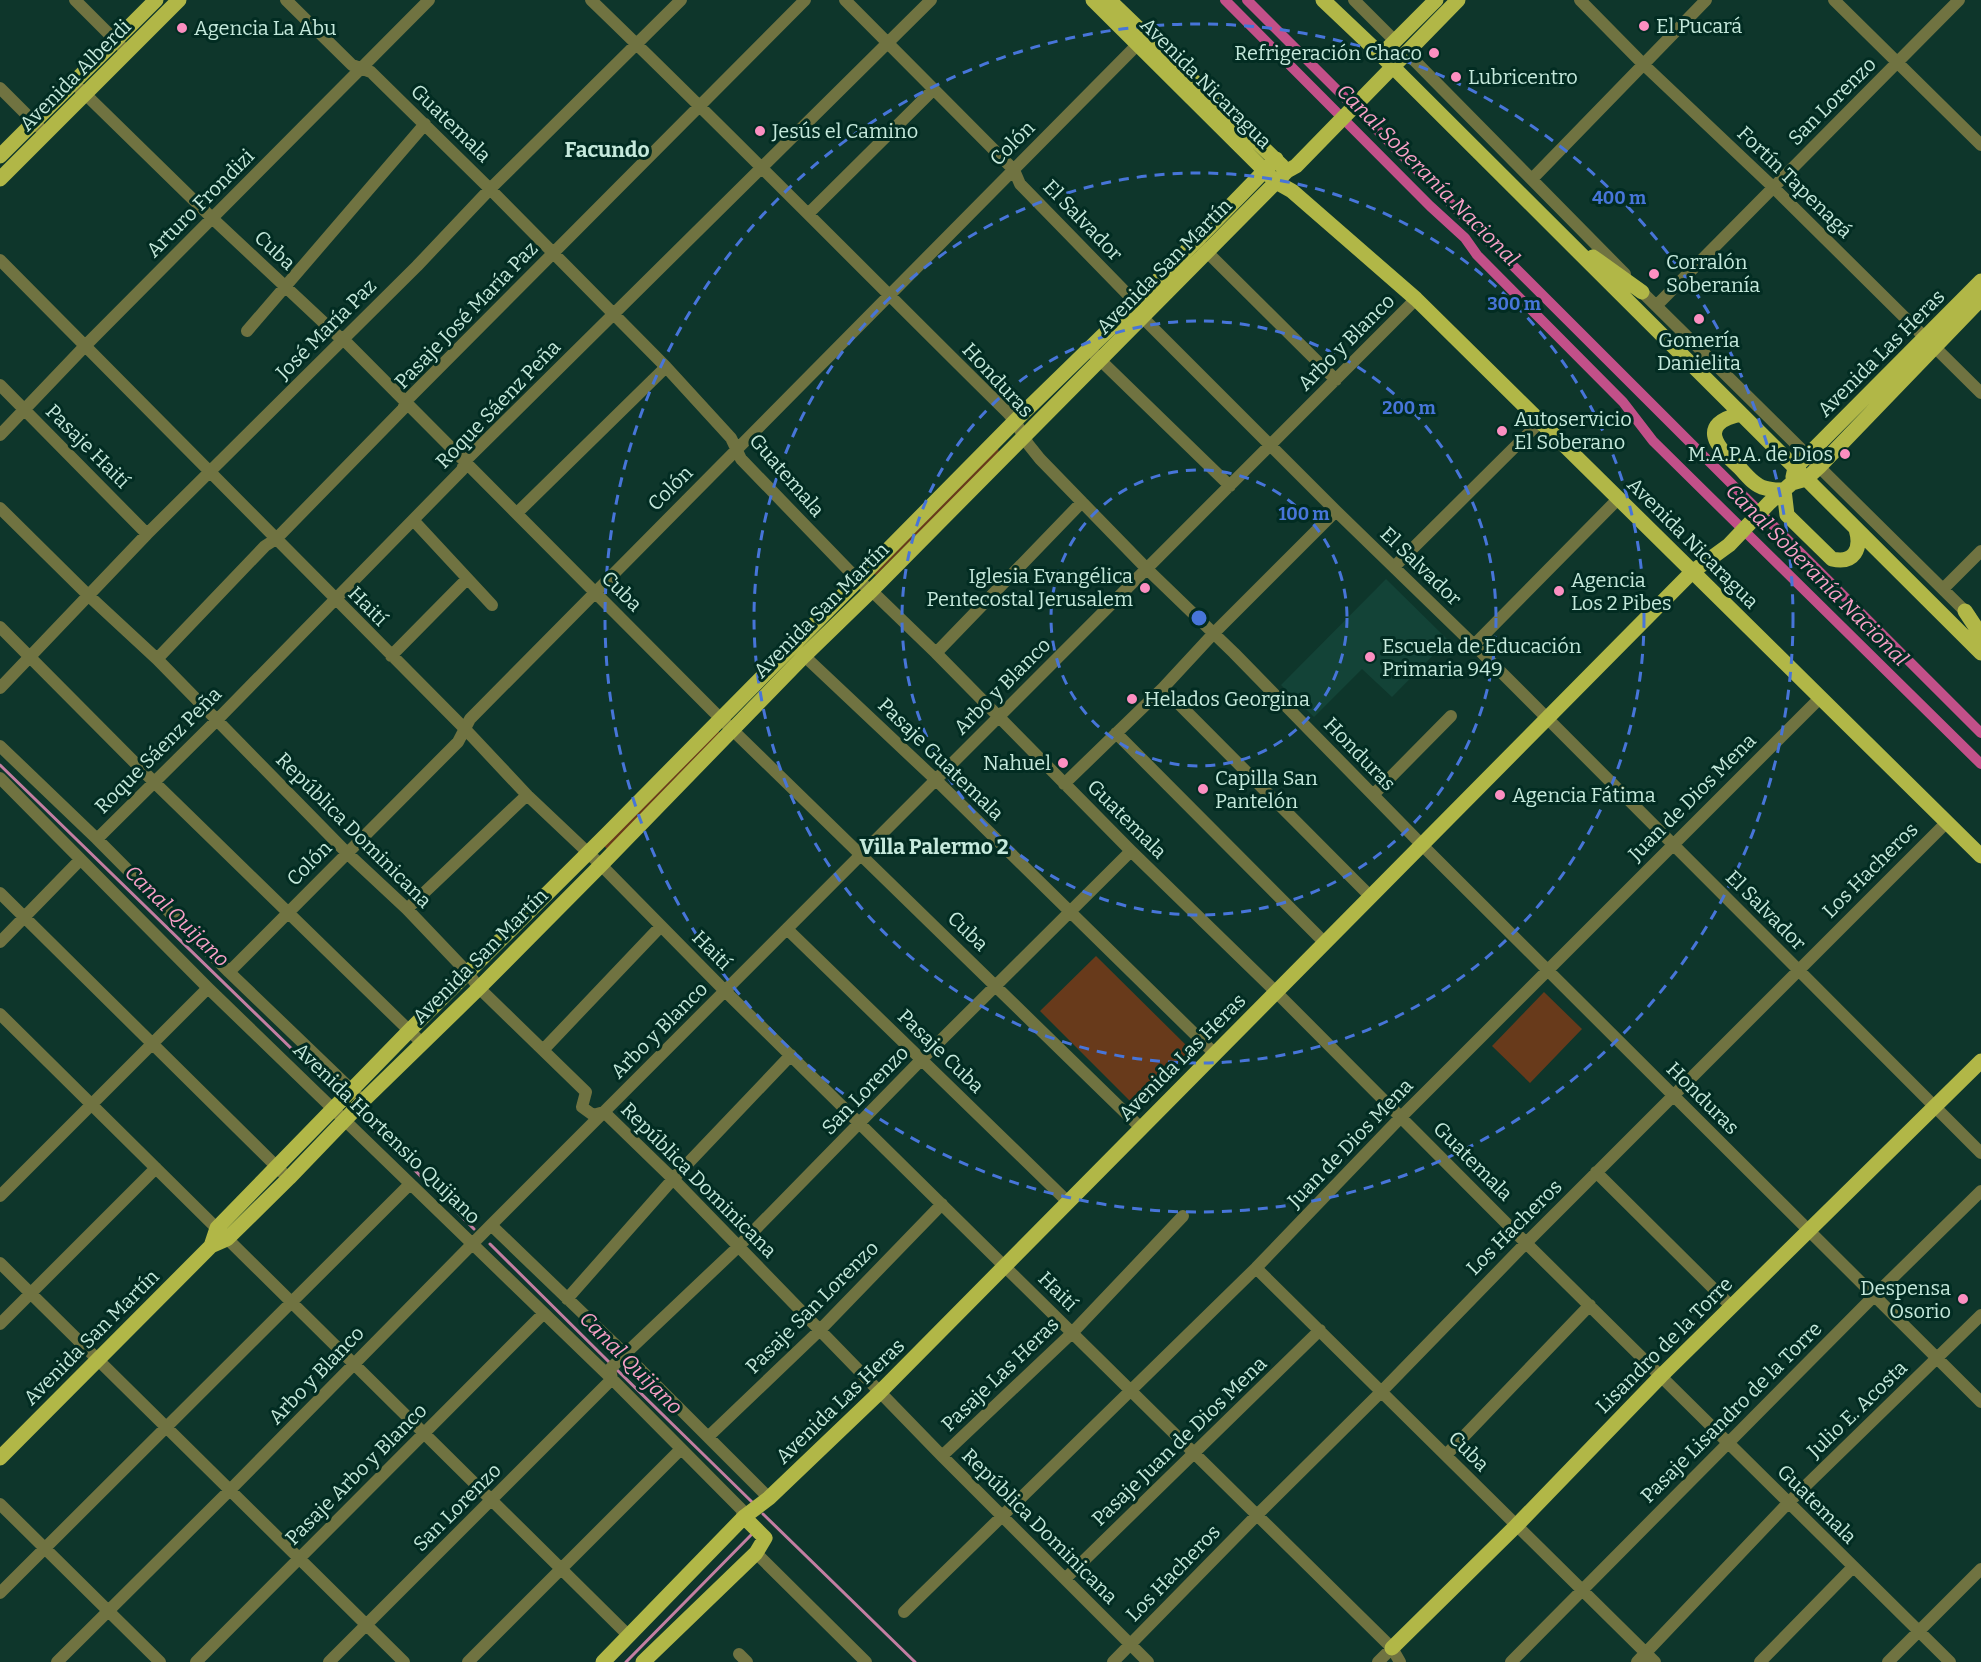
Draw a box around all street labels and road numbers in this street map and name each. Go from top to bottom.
street label: Avenida Nicaragua [1135,12,1277,154]
street label: Avenida Alberdi [14,14,136,136]
street label: San Lorenzo [1783,52,1881,150]
street label: Guatemala [406,79,496,167]
street label: Colón [985,115,1040,170]
street label: Fortín Tapenagá [1733,121,1857,243]
street label: Arturo Frondizi [141,144,259,262]
street label: El Salvador [1038,175,1128,266]
street label: Avenida San Martín [1091,193,1237,339]
street label: Cuba [250,225,300,275]
street label: Pasaje José María Paz [390,236,543,394]
street label: José María Paz [270,274,381,385]
street label: Avenida Las Heras [1812,284,1950,422]
street label: Arbo y Blanco [1293,289,1399,395]
street label: Roque Sáenz Peña [431,335,565,473]
street label: Honduras [958,338,1038,422]
street label: Pasaje Haití [40,399,135,494]
street label: Guatemala [744,429,830,521]
street label: Colón [643,460,698,515]
street label: Avenida Nicaragua [1622,472,1764,614]
street label: El Salvador [1376,521,1467,611]
street label: Avenida San Martín [748,537,894,683]
street label: Cuba [597,566,647,616]
street label: Haití [343,581,393,631]
street label: Arbo y Blanco [949,633,1055,739]
street label: Roque Sáenz Peña [90,682,226,818]
street label: Pasaje Guatemala [872,693,1009,826]
street label: Honduras [1319,712,1401,796]
street label: Juan de Dios Mena [1623,728,1761,866]
street label: República Dominicana [271,747,437,913]
street label: Guatemala [1082,774,1172,864]
street label: Los Hacheros [1817,817,1923,923]
street label: Colón [282,835,337,890]
street label: El Salvador [1721,865,1811,955]
street label: Avenida San Martín [407,883,553,1029]
street label: Cuba [943,906,993,956]
street label: Haití [687,925,737,975]
street label: Arbo y Blanco [606,977,712,1083]
street label: Avenida Las Heras [1113,988,1251,1126]
street label: Pasaje Cuba [892,1004,989,1099]
street label: Avenida Hortensio Quijano [288,1037,486,1229]
street label: San Lorenzo [817,1040,913,1140]
street label: Honduras [1662,1057,1744,1139]
street label: Juan de Dios Mena [1282,1073,1418,1213]
street label: República Dominicana [616,1097,782,1263]
street label: Guatemala [1428,1116,1518,1206]
street label: Los Hacheros [1461,1174,1567,1280]
street label: Pasaje San Lorenzo [741,1236,884,1379]
street label: Avenida San Martín [18,1264,164,1410]
street label: Haití [1033,1266,1083,1316]
street label: Lisandro de la Torre [1591,1272,1737,1418]
street label: Pasaje Las Heras [936,1312,1064,1437]
street label: Pasaje Lisandro de la Torre [1635,1316,1827,1508]
street label: Arbo y Blanco [263,1321,369,1429]
street label: Avenida Las Heras [771,1333,909,1469]
street label: Pasaje Juan de Dios Mena [1087,1351,1272,1531]
street label: Julio E. Acosta [1801,1355,1912,1463]
street label: Pasaje Arbo y Blanco [280,1398,432,1550]
street label: Cuba [1444,1426,1494,1476]
street label: República Dominicana [957,1443,1123,1609]
street label: San Lorenzo [408,1458,506,1556]
street label: Guatemala [1772,1459,1862,1549]
street label: Los Hacheros [1121,1520,1225,1626]

